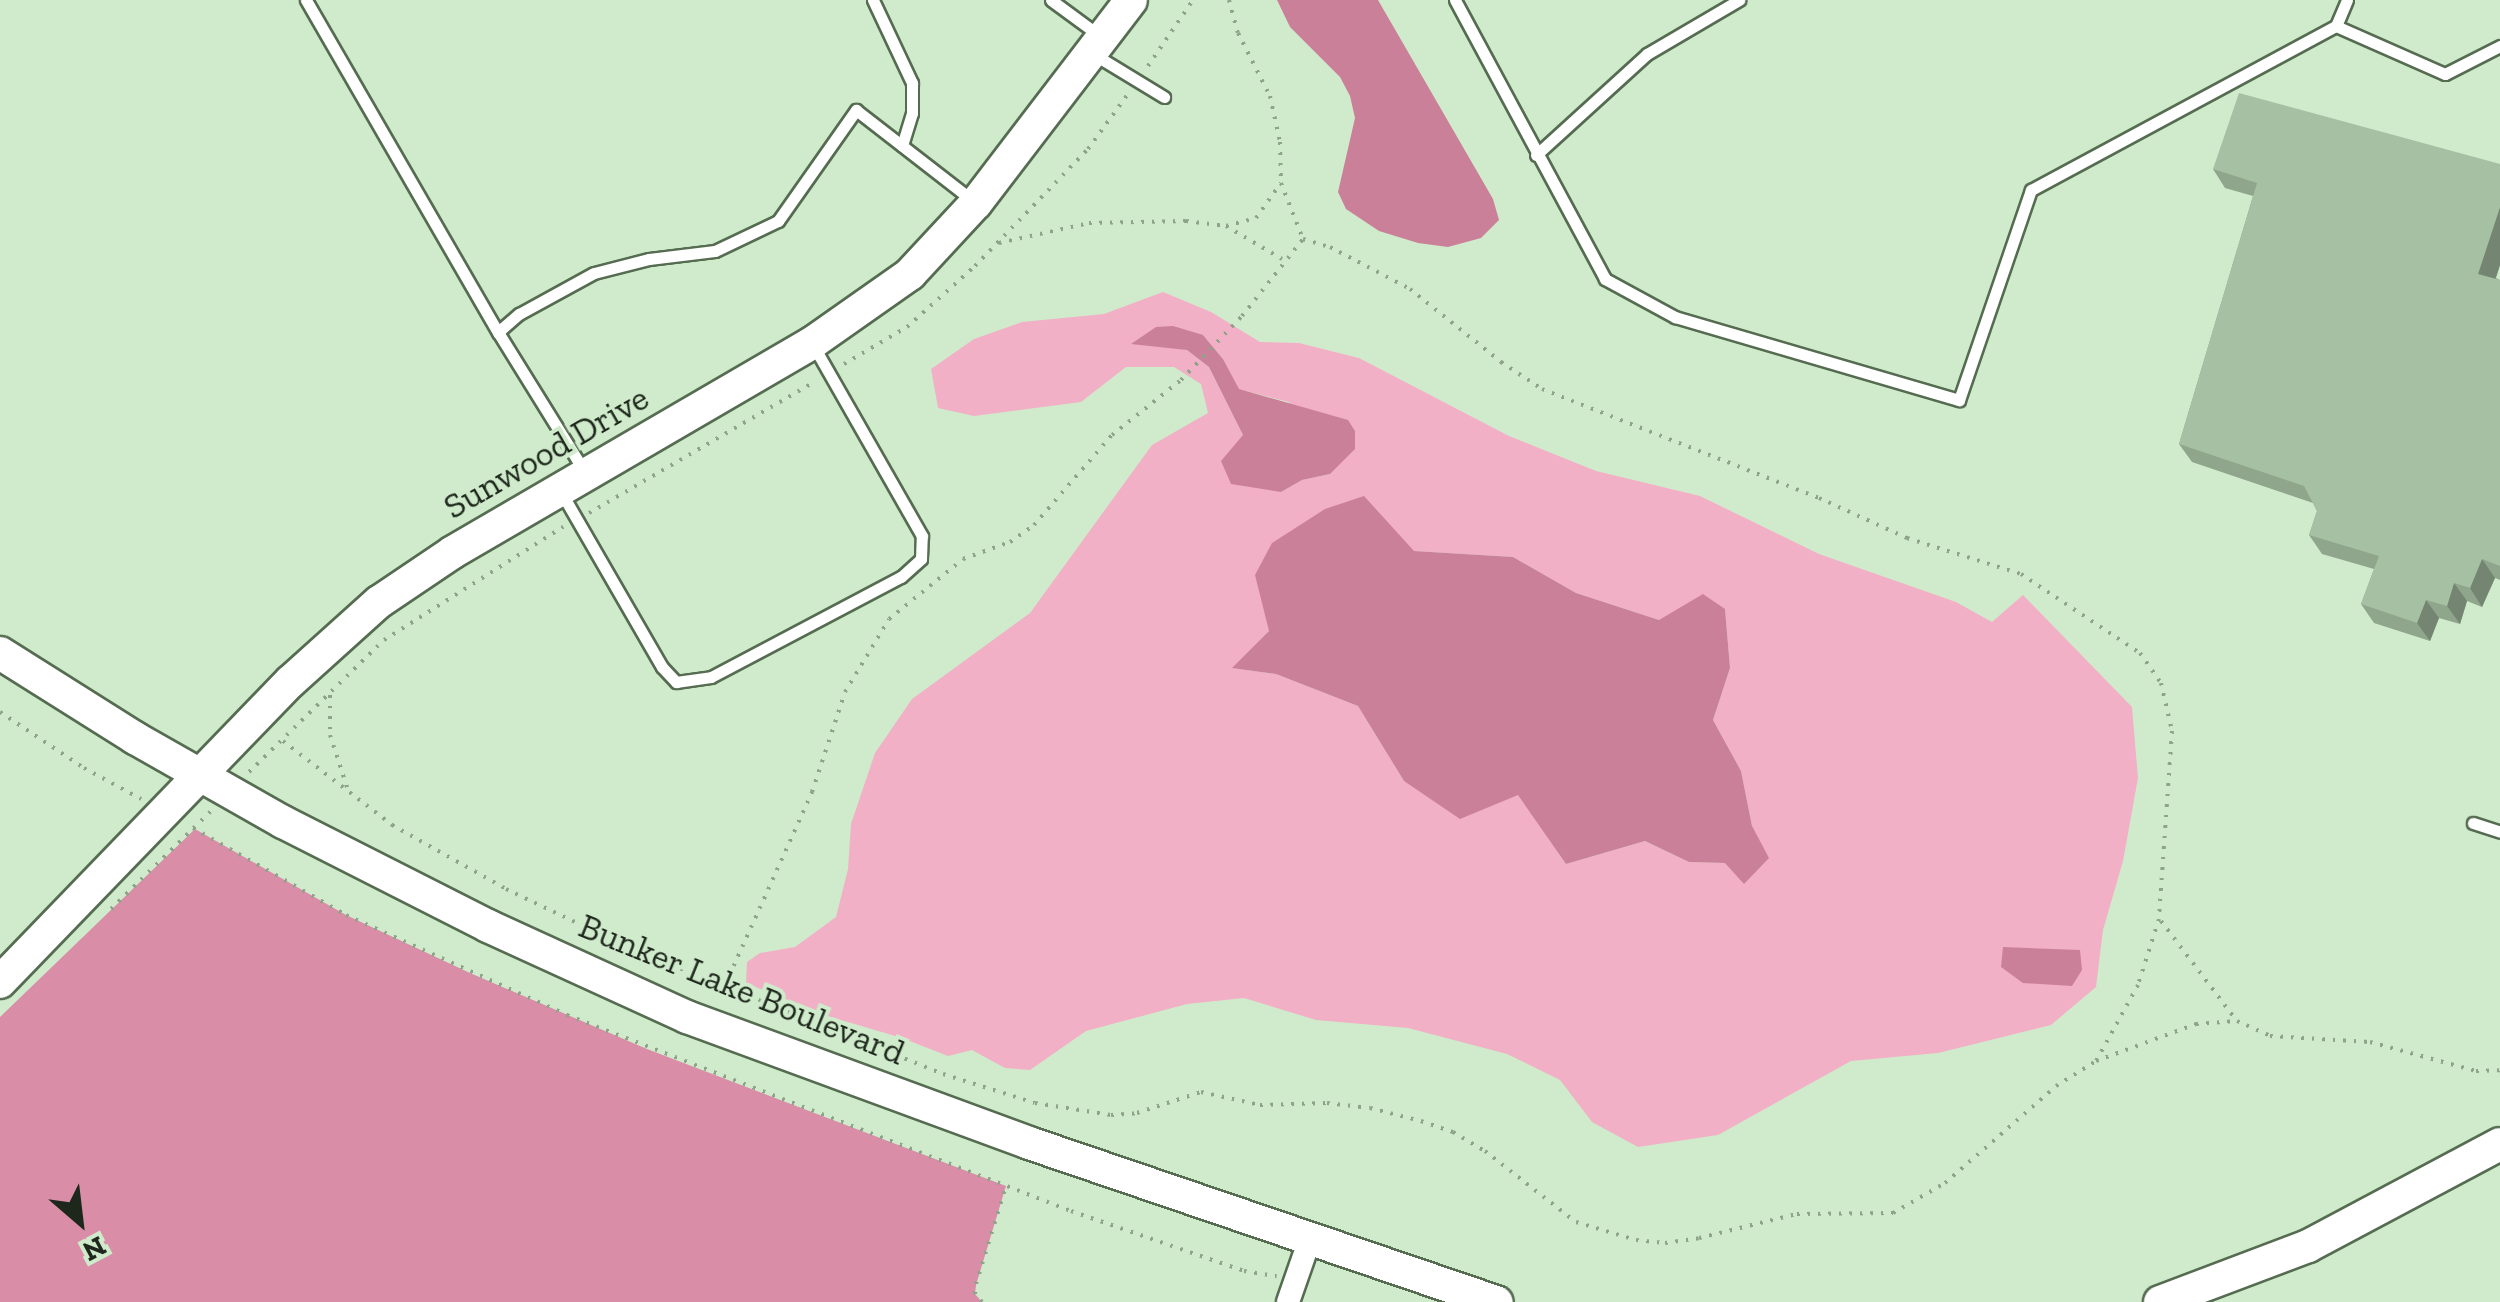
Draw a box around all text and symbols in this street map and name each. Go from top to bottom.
street label: Sunwood Drive [436,376,656,528]
street label: Bunker Lake Boulevard [573,904,911,1074]
north arrow [30,1172,130,1272]
text: N [77,1229,111,1268]

